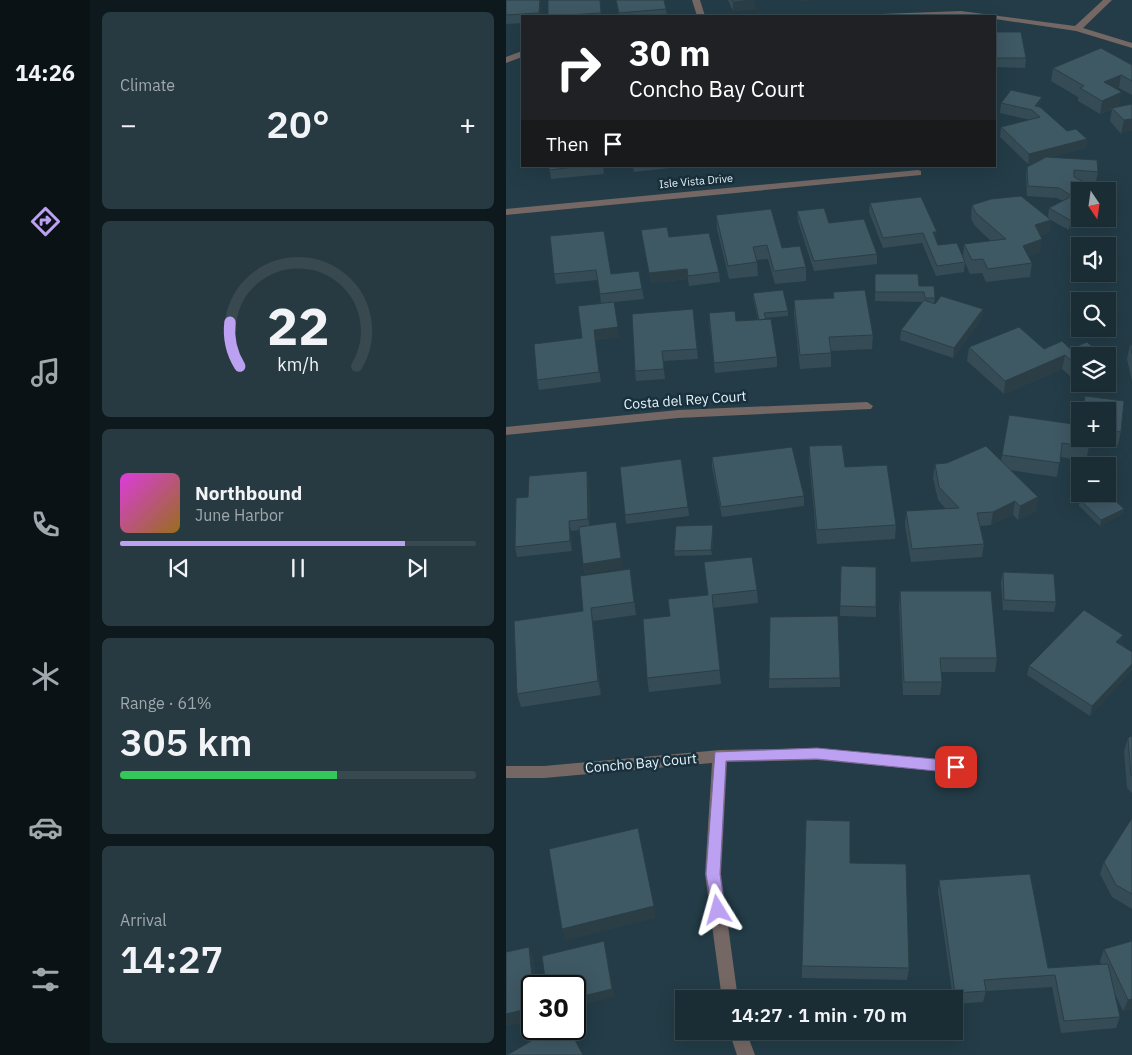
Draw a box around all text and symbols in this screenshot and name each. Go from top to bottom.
text: 30 m [629,30,711,76]
icon: right [546,35,611,100]
text: 14:26 [15,58,75,87]
text: Concho Bay Court [629,74,805,103]
text: Climate [120,75,175,95]
text: 20° [266,99,330,148]
text: − [120,106,137,143]
text: + [459,106,476,143]
icon: arrive [599,130,627,158]
text: Then [546,132,589,156]
street label: Isle Vista Drive [659,171,733,191]
north arrow [1071,182,1116,228]
map controls [1071,182,1116,502]
icon: directions [28,204,63,239]
button: sound [1071,237,1116,282]
text: 22 [267,292,329,359]
button: search [1071,292,1116,337]
button: layers [1071,347,1116,392]
text: km/h [277,353,319,376]
icon: music [28,355,63,390]
street label: Costa del Rey Court [623,387,747,413]
button: + [1071,402,1116,447]
button: − [1071,457,1116,502]
text: Northbound [195,481,302,505]
text: June Harbor [195,505,284,525]
icon: phone [28,507,63,542]
icon: previous [165,554,193,582]
icon: pause [284,554,312,582]
icon: next [403,554,431,582]
icon: climate [28,659,63,694]
text: Range · 61% [120,693,212,713]
text: 305 km [120,717,252,766]
pin [935,746,977,788]
street label: Concho Bay Court [584,749,698,777]
icon: arrive [942,753,970,781]
icon: car [28,810,63,845]
position arrow [691,883,743,935]
text: Arrival [120,910,167,930]
text: 14:27 [120,934,223,983]
icon: filters [28,962,63,997]
speed limit sign: 30 [521,975,586,1040]
text: 14:27 · 1 min · 70 m [731,1003,907,1027]

